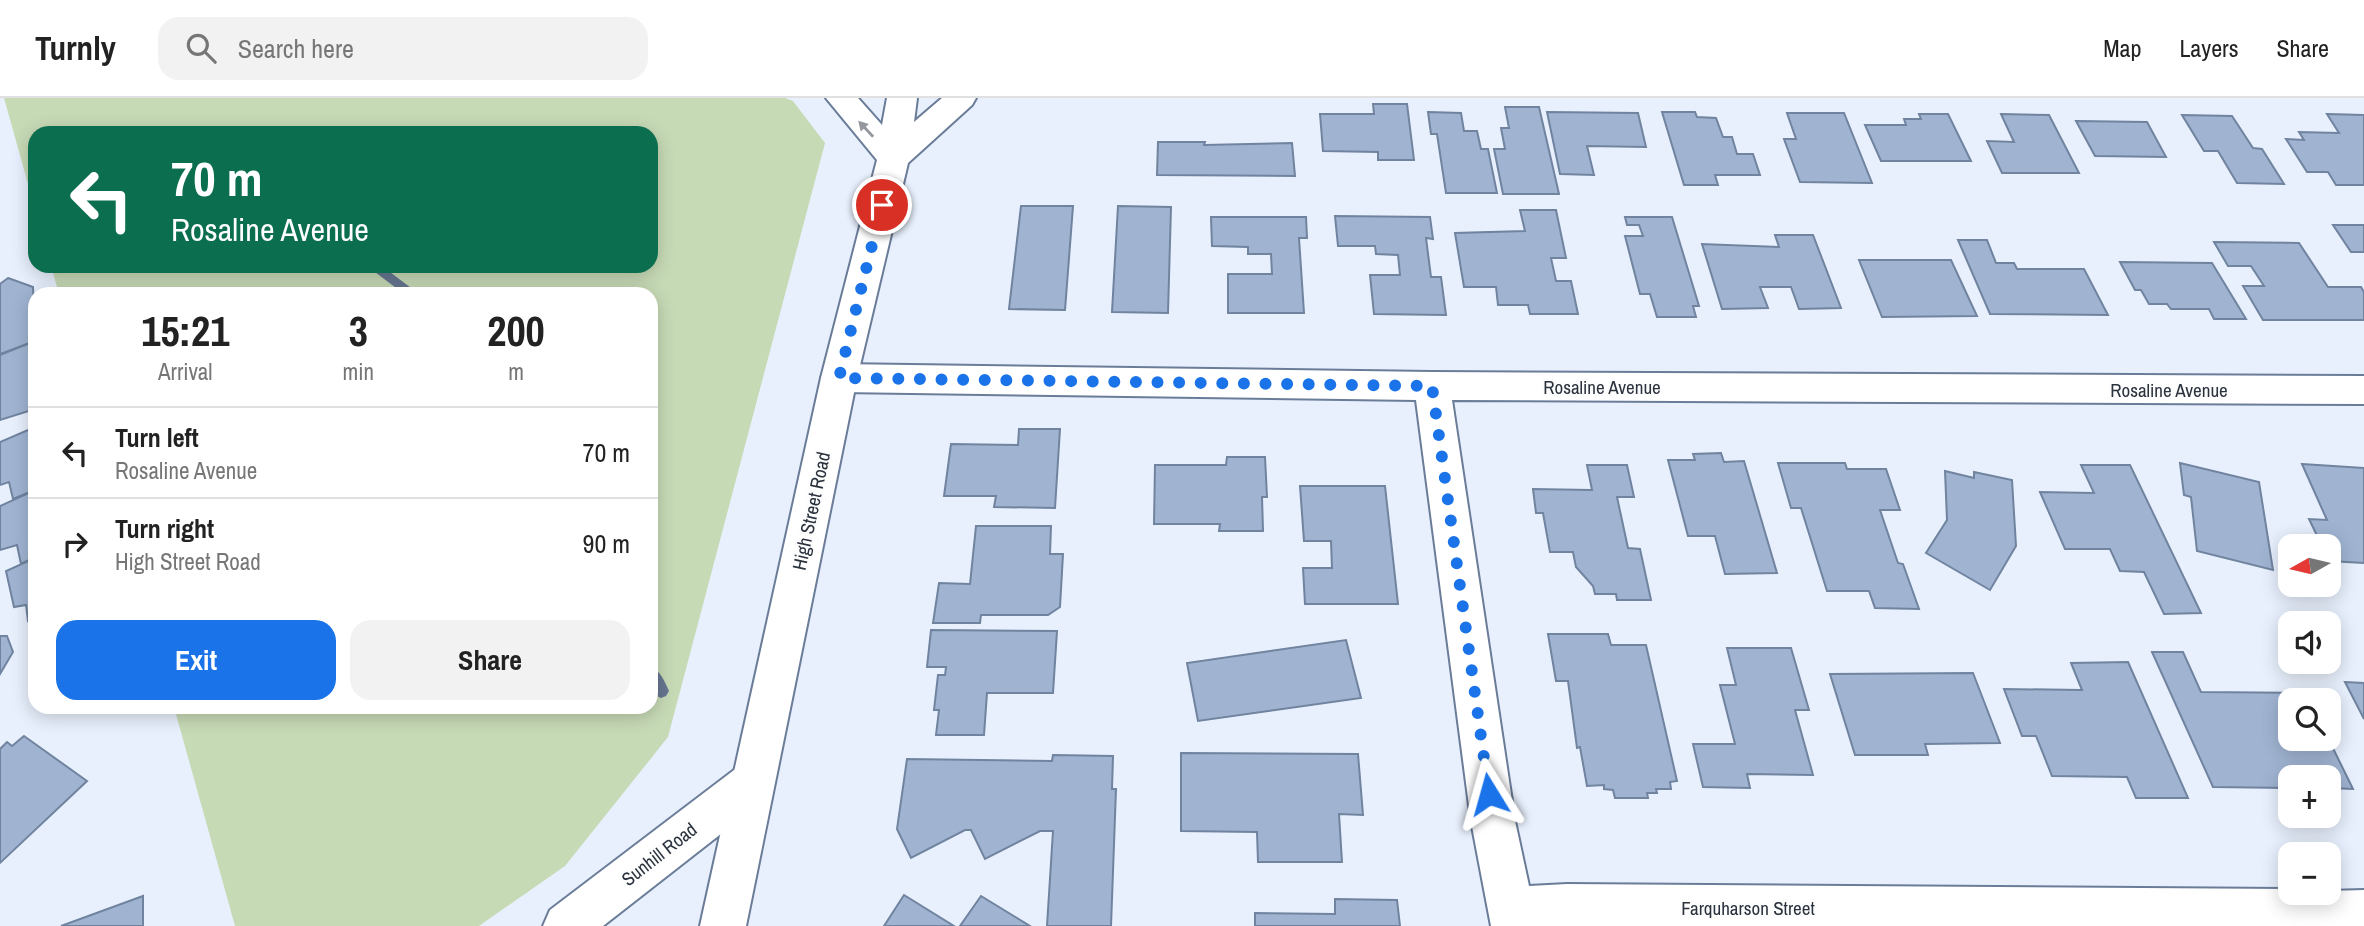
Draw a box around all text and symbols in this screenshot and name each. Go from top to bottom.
search box [158,17,648,80]
text: Turnly [35,26,116,70]
icon: search [182,29,220,67]
text: Search here [238,31,354,66]
text: Map [2103,32,2141,64]
text: Layers [2179,32,2238,64]
text: Share [2276,32,2329,64]
one-way arrow [858,121,874,138]
text: 70 m [171,145,263,211]
icon: left [56,154,147,245]
pin [852,175,912,235]
icon: arrive [863,186,901,224]
text: Rosaline Avenue [171,208,369,251]
text: 15:21 [141,303,229,359]
text: 3 [349,303,368,359]
text: 200 [487,303,545,359]
text: Arrival [158,356,213,387]
text: min [343,356,374,387]
text: m [508,356,524,387]
street label: Rosaline Avenue [1543,374,1661,400]
street label: Rosaline Avenue [2110,377,2228,403]
text: Turn left [115,420,199,455]
icon: left [56,434,94,472]
text: 70 m [583,435,630,470]
street label: High Street Road [786,449,836,573]
text: Rosaline Avenue [115,455,257,486]
text: Turn right [115,511,214,546]
icon: right [56,525,94,563]
text: 90 m [583,526,630,561]
north arrow [2278,534,2342,597]
map controls [2278,534,2341,905]
text: High Street Road [115,546,261,577]
button: sound [2278,611,2341,674]
button: Exit [56,620,336,700]
button: Share [350,620,630,700]
button: search [2278,688,2341,751]
position arrow [1452,757,1526,831]
button: + [2278,765,2341,828]
street label: Sunhill Road [616,816,702,892]
button: − [2278,842,2341,905]
street label: Farquharson Street [1681,895,1815,921]

